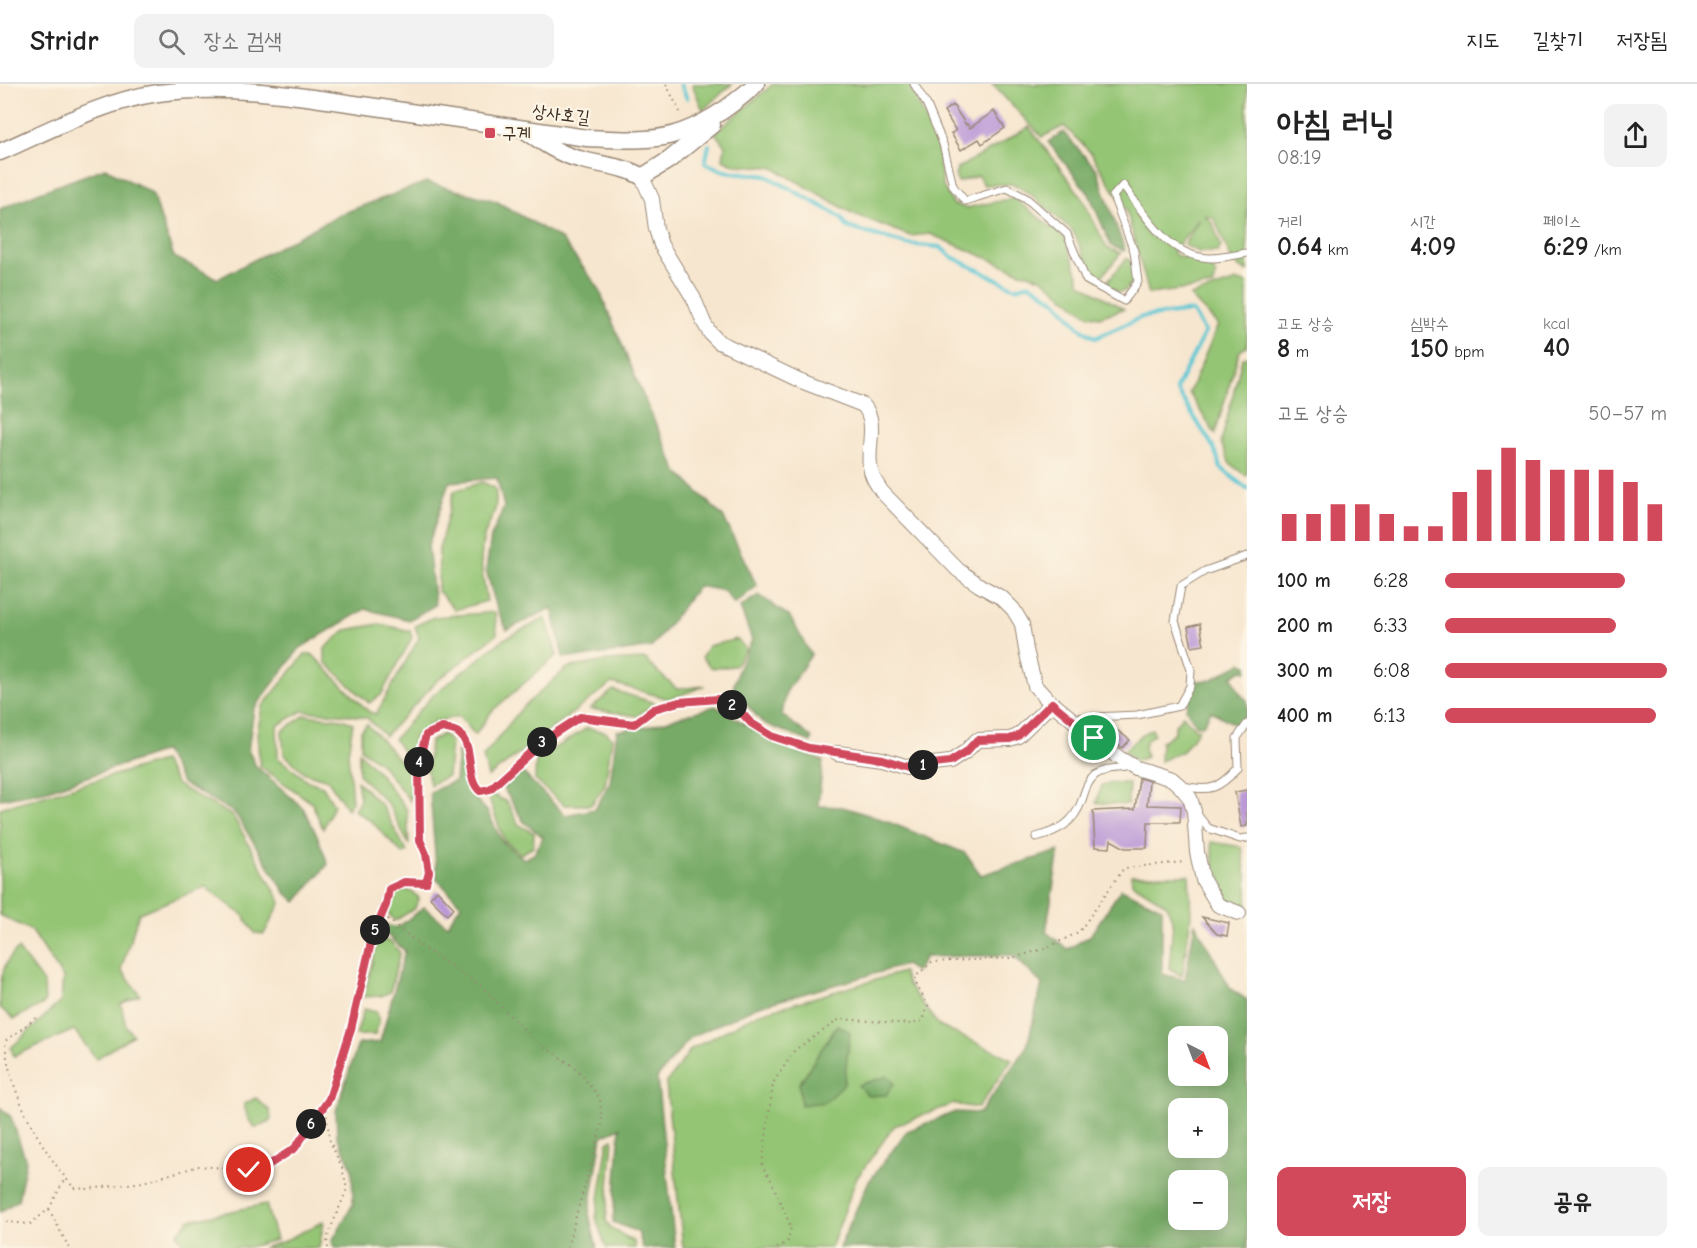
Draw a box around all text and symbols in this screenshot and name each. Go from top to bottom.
search box [134,14,554,68]
text: Stridr [30,25,98,57]
icon: search [155,25,188,58]
text: 장소 검색 [203,28,282,54]
text: 지도 [1466,28,1500,52]
text: 길찾기 [1533,28,1583,52]
text: 저장됨 [1616,28,1667,52]
street label: 상사호길 [531,101,591,129]
text: 아침 러닝 [1277,104,1395,142]
button: share [1604,104,1667,167]
place label: 구계 [502,123,531,144]
marker: 구계 [483,126,497,140]
text: 08:19 [1277,146,1322,169]
text: 거리 [1277,213,1303,231]
text: 시간 [1410,213,1436,231]
text: 페이스 [1543,213,1582,231]
text: 0.64 [1277,232,1322,262]
text: 4:09 [1410,232,1456,262]
text: 6:29 [1543,232,1589,262]
text: km [1322,241,1349,259]
text: /km [1589,241,1622,259]
text: 고도 상승 [1277,315,1334,333]
text: 심박수 [1410,315,1449,333]
text: kcal [1543,315,1570,333]
text: 40 [1543,333,1570,363]
text: 8 [1277,334,1290,364]
text: 150 [1410,334,1449,364]
text: m [1290,343,1309,361]
text: bpm [1449,343,1485,361]
text: 고도 상승 [1277,402,1348,425]
text: 50–57 m [1588,402,1667,425]
text: 100 m [1277,569,1331,592]
text: 6:28 [1373,569,1408,592]
text: 200 m [1277,614,1333,637]
text: 6:33 [1373,614,1408,637]
text: 300 m [1277,659,1333,682]
text: 6:08 [1373,659,1410,682]
pin: 2 [717,690,747,720]
text: 2 [728,696,736,714]
text: 400 m [1277,704,1332,727]
text: 6:13 [1373,704,1406,727]
pin [1068,712,1119,763]
icon: arrive [1077,721,1110,754]
pin: 3 [527,727,557,757]
text: 3 [538,733,546,751]
pin: 4 [404,747,434,777]
pin: 1 [908,750,938,780]
text: 4 [415,753,423,771]
text: 1 [920,756,926,774]
pin: 5 [360,915,390,945]
text: 5 [371,921,379,939]
north arrow [1168,1026,1228,1086]
map controls [1168,1026,1228,1230]
button: + [1168,1098,1228,1158]
pin: 6 [296,1109,326,1139]
text: 6 [307,1115,315,1133]
pin [223,1144,274,1195]
icon: check [232,1153,265,1186]
button: 저장 [1277,1167,1466,1236]
button: 공유 [1478,1167,1667,1236]
button: − [1168,1170,1228,1230]

